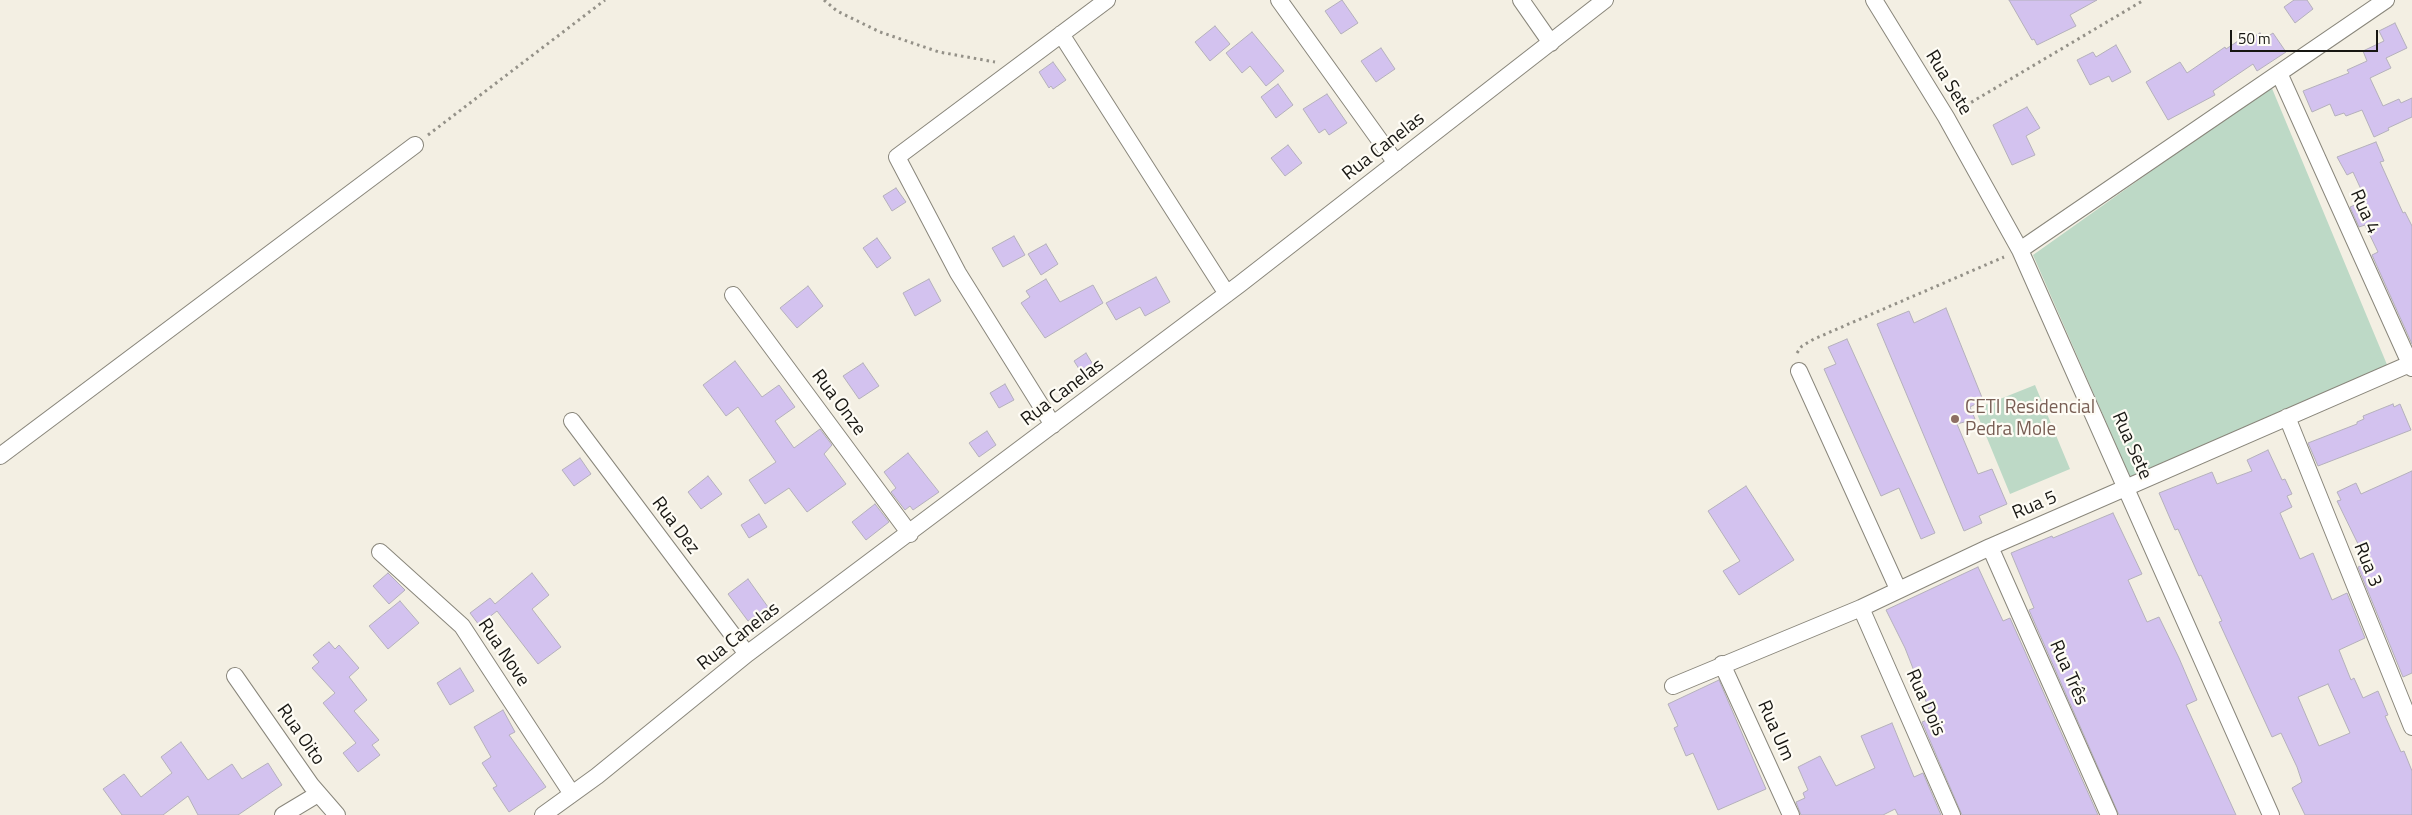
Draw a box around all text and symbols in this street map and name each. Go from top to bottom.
scale bar [2232,20,2380,52]
text: 50 m [2238,27,2271,50]
street label: Rua Sete [1920,46,1976,120]
street label: Rua Canelas [1338,108,1430,186]
street label: Rua 4 [2344,186,2384,238]
street label: Rua Canelas [1017,354,1109,432]
street label: Rua Onze [806,366,870,440]
place label: CETI Residencial Pedra Mole [1965,397,2095,441]
street label: Rua Sete [2106,409,2156,483]
marker: CETI Residencial Pedra Mole [1949,413,1961,425]
street label: Rua 5 [2009,487,2061,525]
street label: Rua Dez [646,493,704,559]
street label: Rua 3 [2348,539,2386,591]
street label: Rua Canelas [693,598,785,676]
street label: Rua Nove [472,615,534,691]
street label: Rua Três [2044,637,2092,709]
street label: Rua Dois [1900,666,1950,740]
street label: Rua Um [1752,697,1798,765]
street label: Rua Oito [271,700,329,770]

